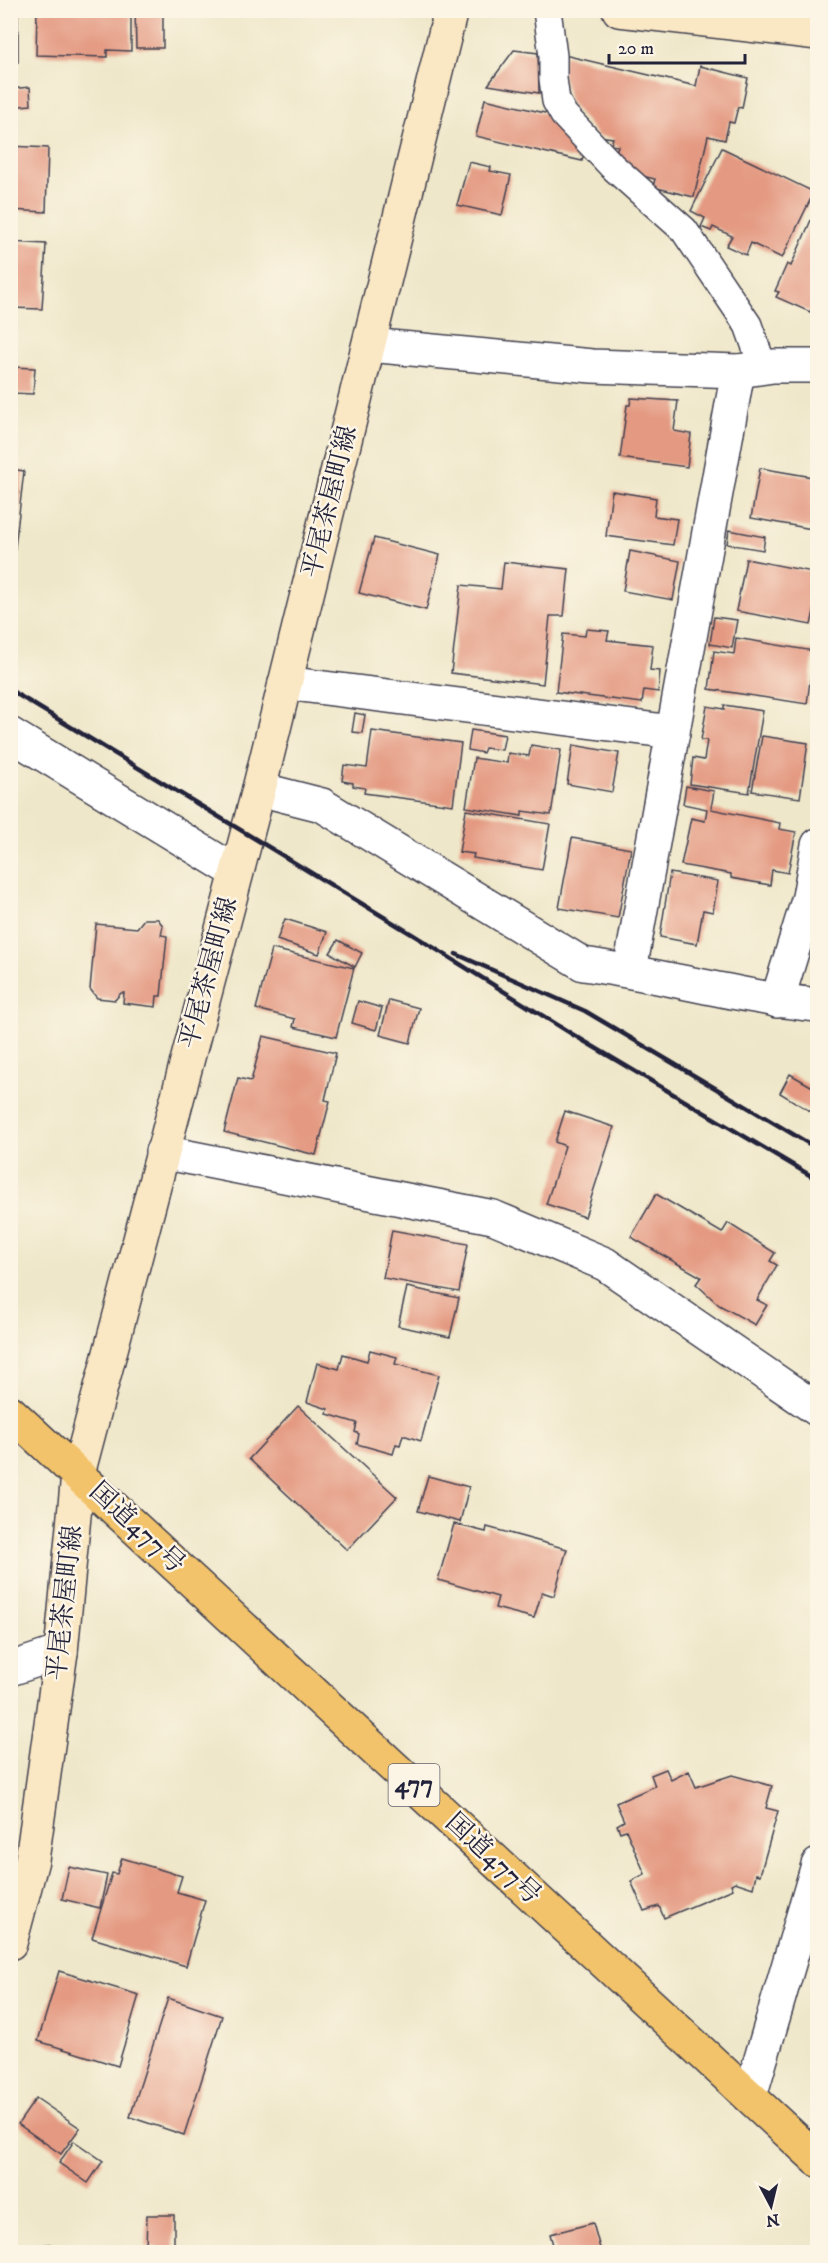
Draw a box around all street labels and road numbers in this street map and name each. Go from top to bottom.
street label: 平尾茶屋町線 [295,422,365,582]
street label: 平尾茶屋町線 [173,893,245,1053]
street label: 国道477号 [82,1475,192,1581]
street label: 平尾茶屋町線 [40,1524,90,1682]
road number: 477 [388,1764,440,1806]
street label: 国道477号 [438,1806,548,1912]

